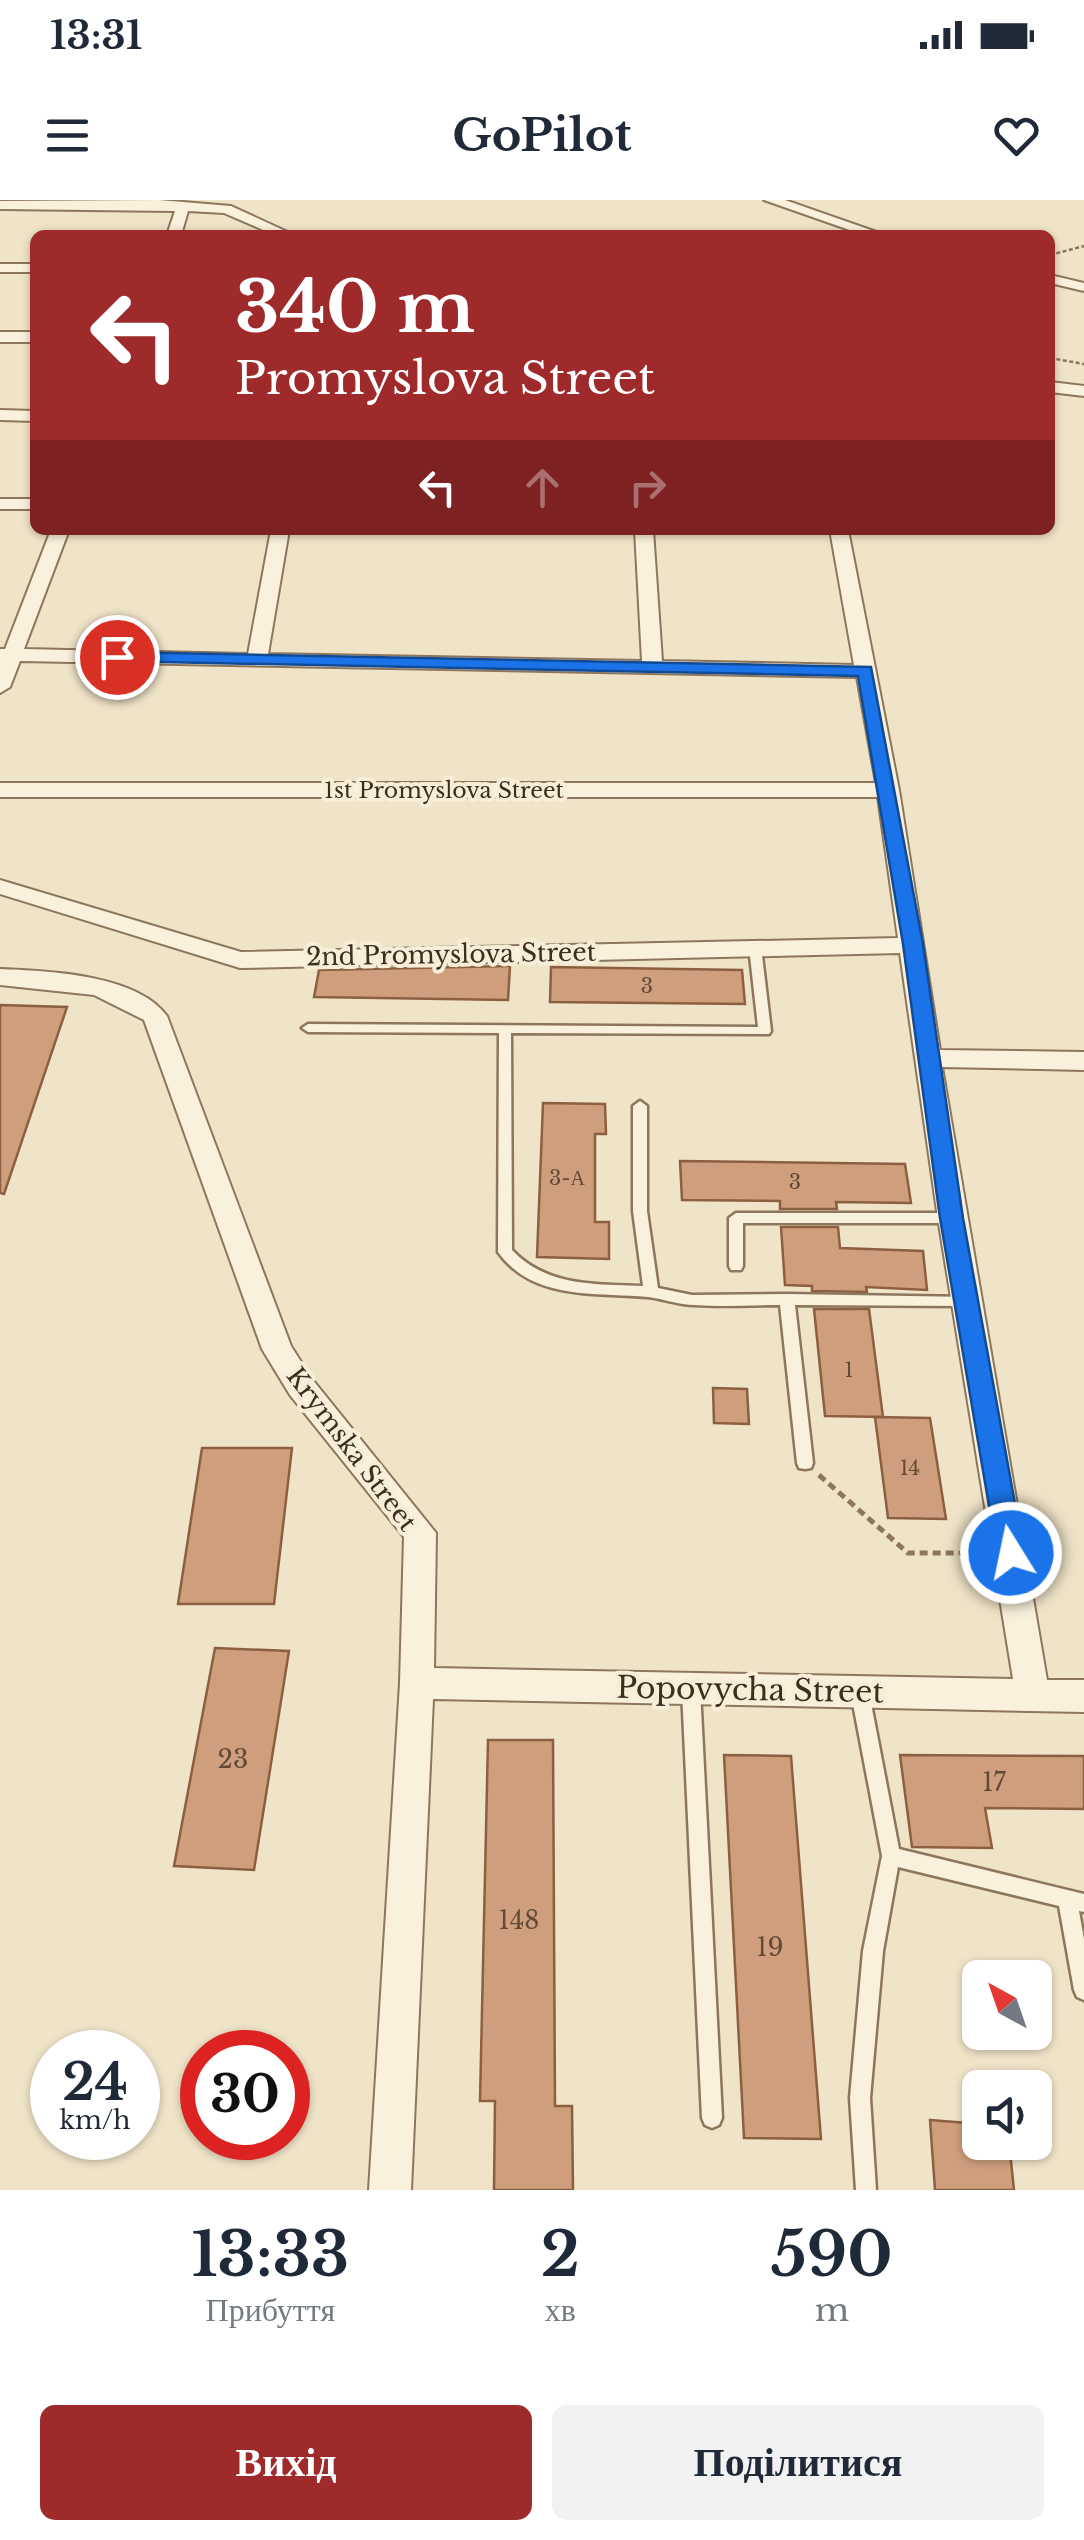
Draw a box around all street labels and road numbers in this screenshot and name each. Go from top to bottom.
street label: 1st Promyslova Street [324,777,565,804]
street label: 2nd Promyslova Street [306,936,597,973]
street label: Krymska Street [280,1361,424,1538]
street label: Popovycha Street [616,1669,885,1710]

